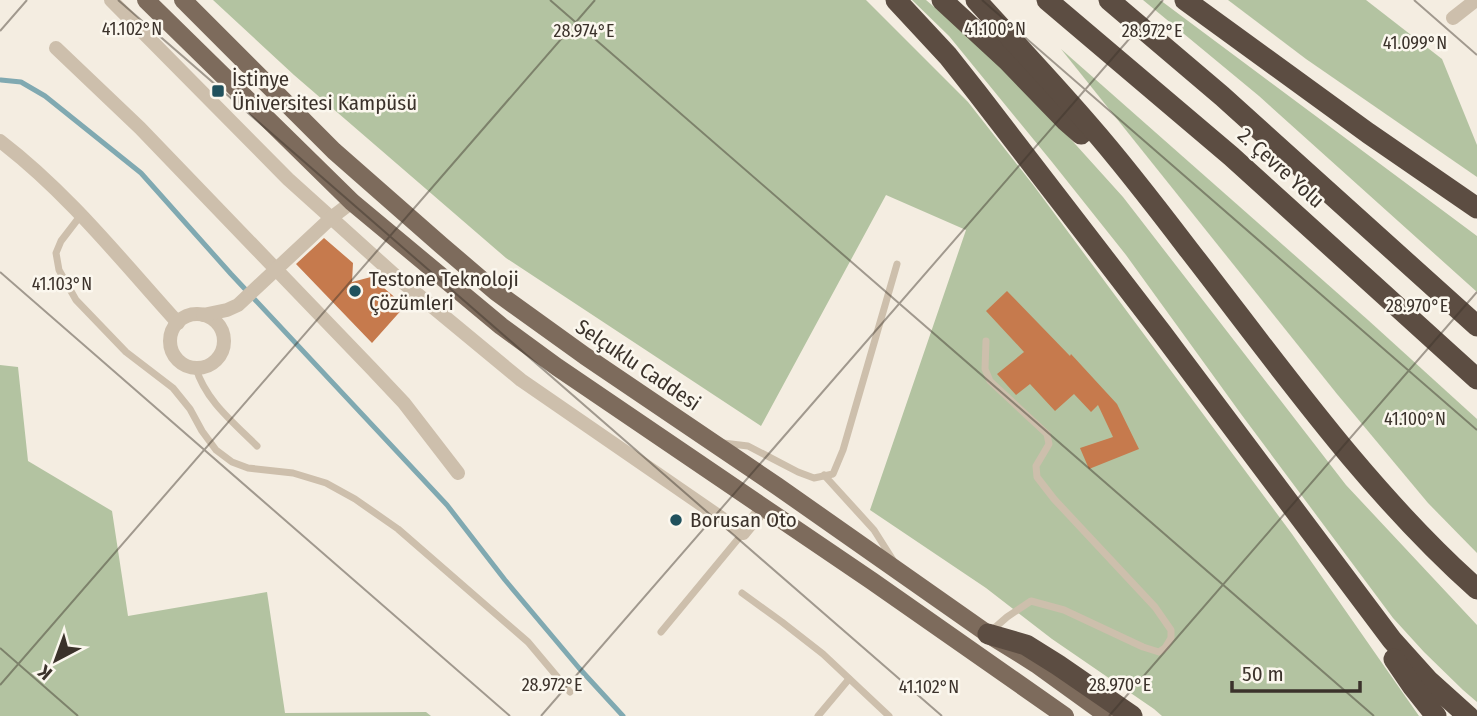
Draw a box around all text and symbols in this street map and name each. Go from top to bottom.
text: 41.102°N [102,18,162,40]
text: 41.100°N [964,18,1026,40]
text: 28.974°E [553,20,615,42]
text: 28.972°E [1122,20,1182,42]
text: 41.099°N [1383,32,1447,54]
place label: İstinye Üniversitesi Kampüsü [232,66,417,116]
marker: İstinye Üniversitesi Kampüsü [210,83,226,99]
street label: 2. Çevre Yolu [1232,122,1330,214]
place label: Testone Teknoloji Çözümleri [369,266,519,316]
text: 41.103°N [32,273,92,295]
marker: Testone Teknoloji Çözümleri [347,283,363,299]
text: 28.970°E [1386,295,1448,317]
street label: Selçuklu Caddesi [571,314,705,416]
text: 41.100°N [1384,408,1446,430]
place label: Borusan Oto [690,507,797,533]
marker: Borusan Oto [668,512,684,528]
north arrow [21,625,91,695]
scale bar [1232,650,1360,694]
text: K [33,660,57,685]
text: 50 m [1242,661,1284,687]
text: 28.972°E [522,674,582,696]
text: 28.970°E [1089,674,1151,696]
text: 41.102°N [899,676,959,698]

